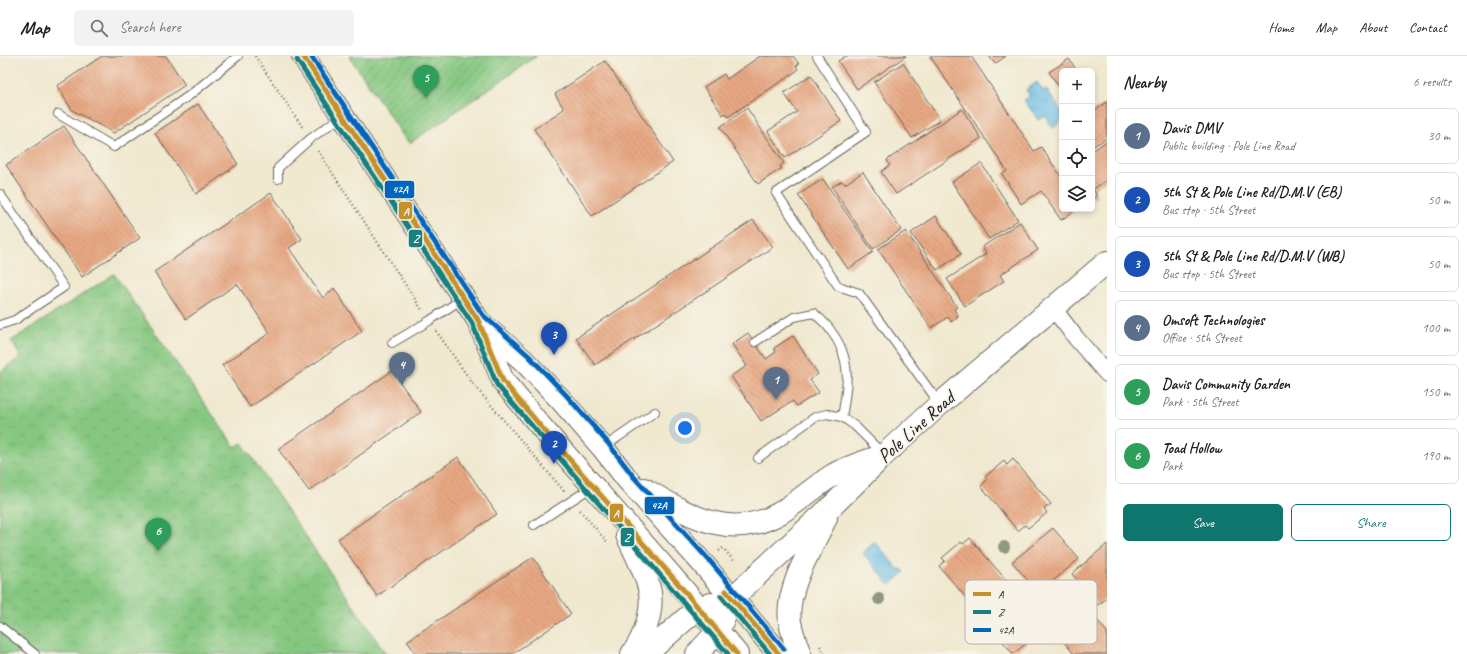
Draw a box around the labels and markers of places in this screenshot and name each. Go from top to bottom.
pin: 5 [413,65,439,98]
pin: 3 [541,322,567,355]
pin: 4 [389,352,415,385]
pin: 1 [763,367,789,400]
pin: 2 [541,431,567,464]
pin: 6 [145,518,171,551]

